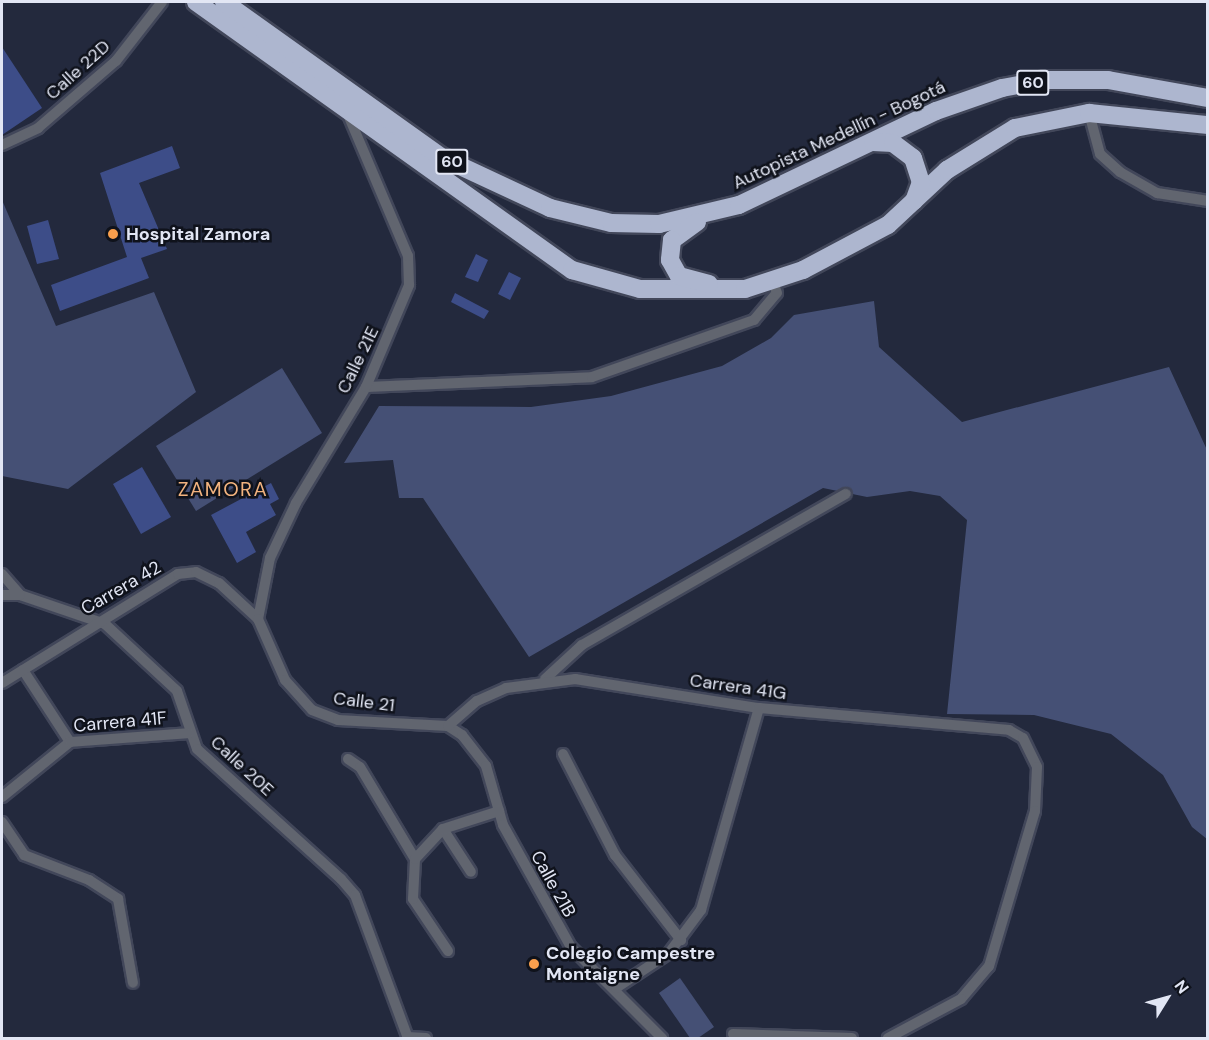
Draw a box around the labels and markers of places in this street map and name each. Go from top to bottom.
place label: Hospital Zamora [126,223,270,245]
marker: Hospital Zamora [104,225,122,243]
place label: Colegio Campestre Montaigne [546,943,715,986]
marker: Colegio Campestre Montaigne [527,957,541,971]

